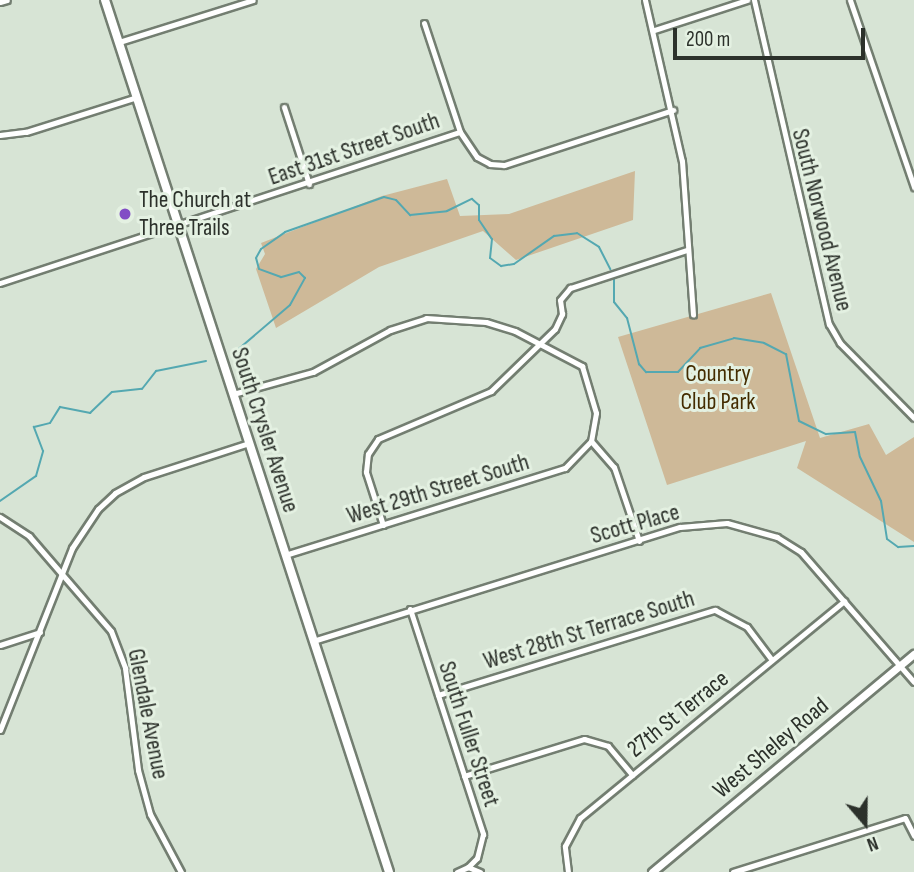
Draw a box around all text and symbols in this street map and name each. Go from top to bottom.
scale bar [676,14,869,58]
text: 200 m [686,27,730,52]
street label: East 31st Street South [265,106,443,192]
street label: South Norwood Avenue [785,126,859,314]
place label: The Church at Three Trails [139,186,251,242]
marker: The Church at Three Trails [117,206,133,222]
street label: South Crysler Avenue [225,344,305,516]
park label: Country Club Park [680,360,756,416]
street label: West 29th Street South [343,448,533,530]
street label: Scott Place [587,498,683,550]
street label: West 28th St Terrace South [480,584,698,676]
street label: Glendale Avenue [121,646,175,782]
street label: South Fuller Street [432,658,506,810]
street label: 27th St Terrace [621,664,735,764]
street label: West Sheley Road [707,691,835,805]
north arrow [830,788,900,858]
text: N [864,831,881,856]

